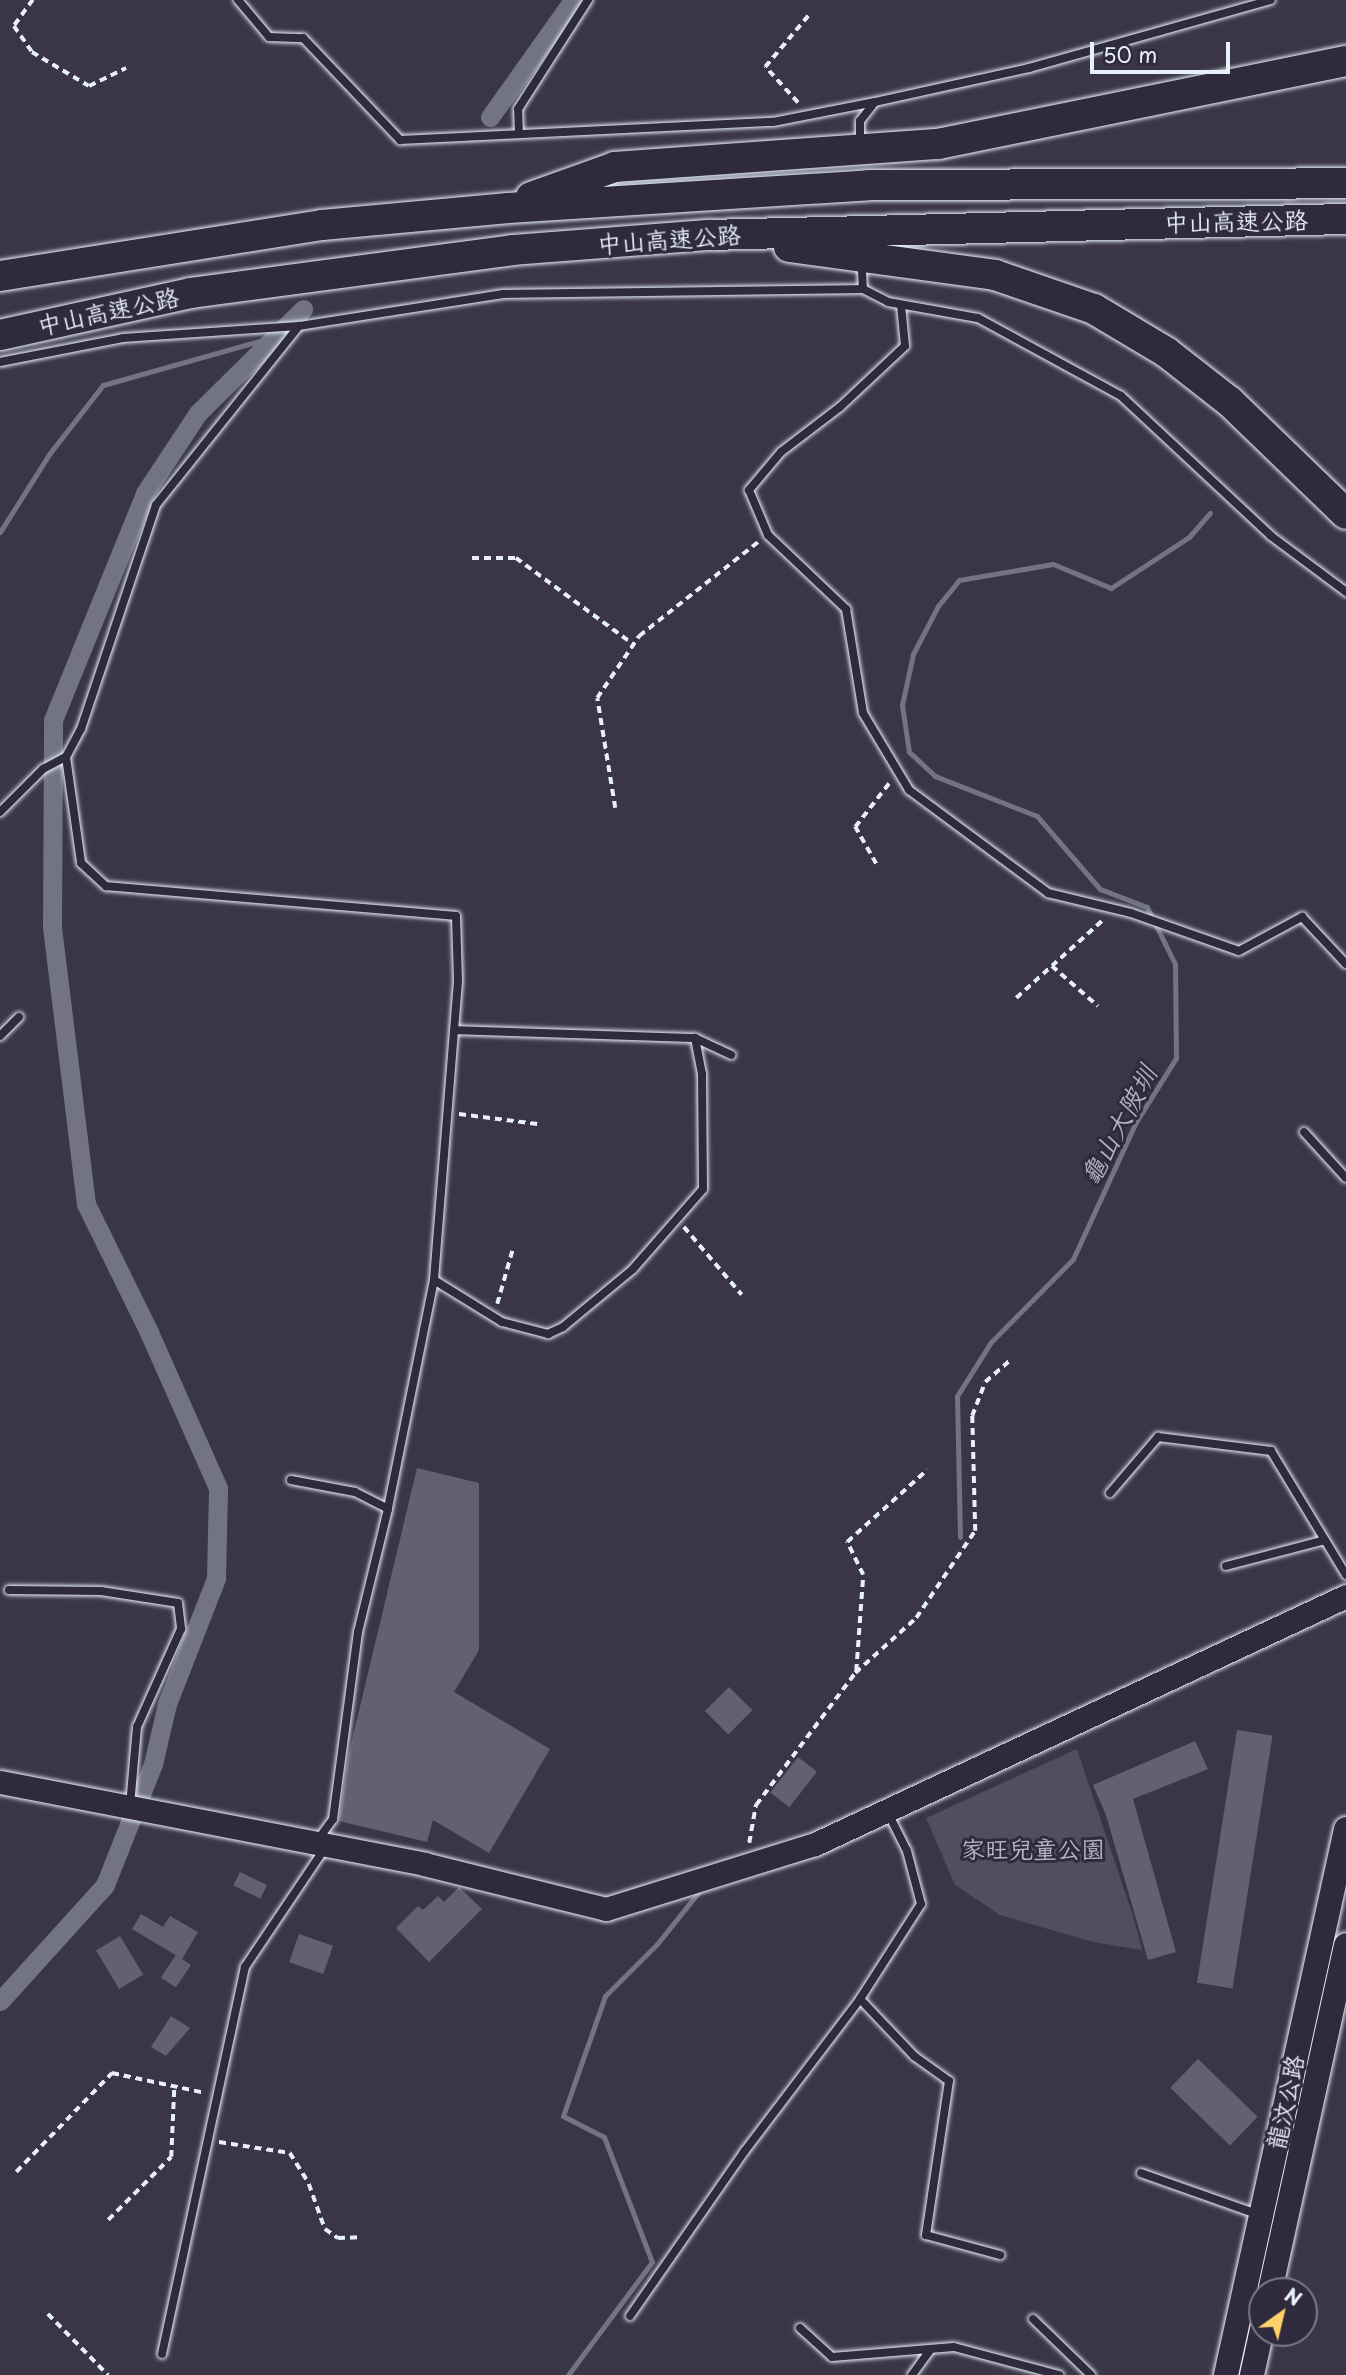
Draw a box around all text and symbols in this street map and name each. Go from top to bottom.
scale bar [1094,28,1234,72]
text: 50 m [1103,38,1157,70]
street label: 中山高速公路 [1164,205,1308,237]
street label: 中山高速公路 [596,220,742,258]
street label: 中山高速公路 [35,282,181,340]
water label: 龜山大陂圳 [1074,1060,1162,1190]
park label: 家旺兒童公園 [961,1835,1105,1863]
street label: 龍汶公路 [1261,2052,1309,2152]
north arrow [1248,2277,1318,2347]
text: N [1280,2280,1308,2312]

